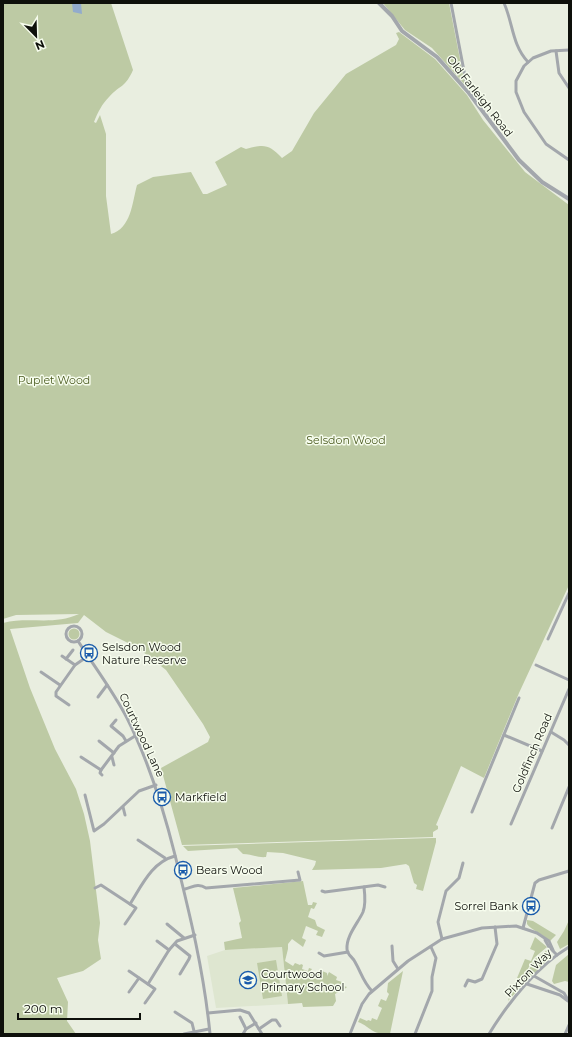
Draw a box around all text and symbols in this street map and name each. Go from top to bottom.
north arrow [16,16,56,56]
text: N [33,37,47,53]
street label: Old Farleigh Road [444,53,516,139]
park label: Puplet Wood [18,373,90,387]
park label: Selsdon Wood [306,433,386,447]
place label: Selsdon Wood Nature Reserve [102,640,187,667]
bus stop icon: Selsdon Wood Nature Reserve [79,643,99,663]
street label: Courtwood Lane [116,691,168,780]
street label: Goldfinch Road [509,711,555,795]
bus stop icon: Markfield [152,787,172,807]
place label: Markfield [175,790,227,804]
bus stop icon: Bears Wood [173,860,193,880]
place label: Bears Wood [196,863,263,877]
bus stop icon: Sorrel Bank [521,896,541,916]
place label: Sorrel Bank [454,899,518,913]
street label: Pixton Way [501,946,555,1000]
place label: Courtwood Primary School [261,967,344,994]
school or university icon: Courtwood Primary School [238,970,258,990]
scale bar [18,995,140,1021]
text: 200 m [24,1001,63,1016]

